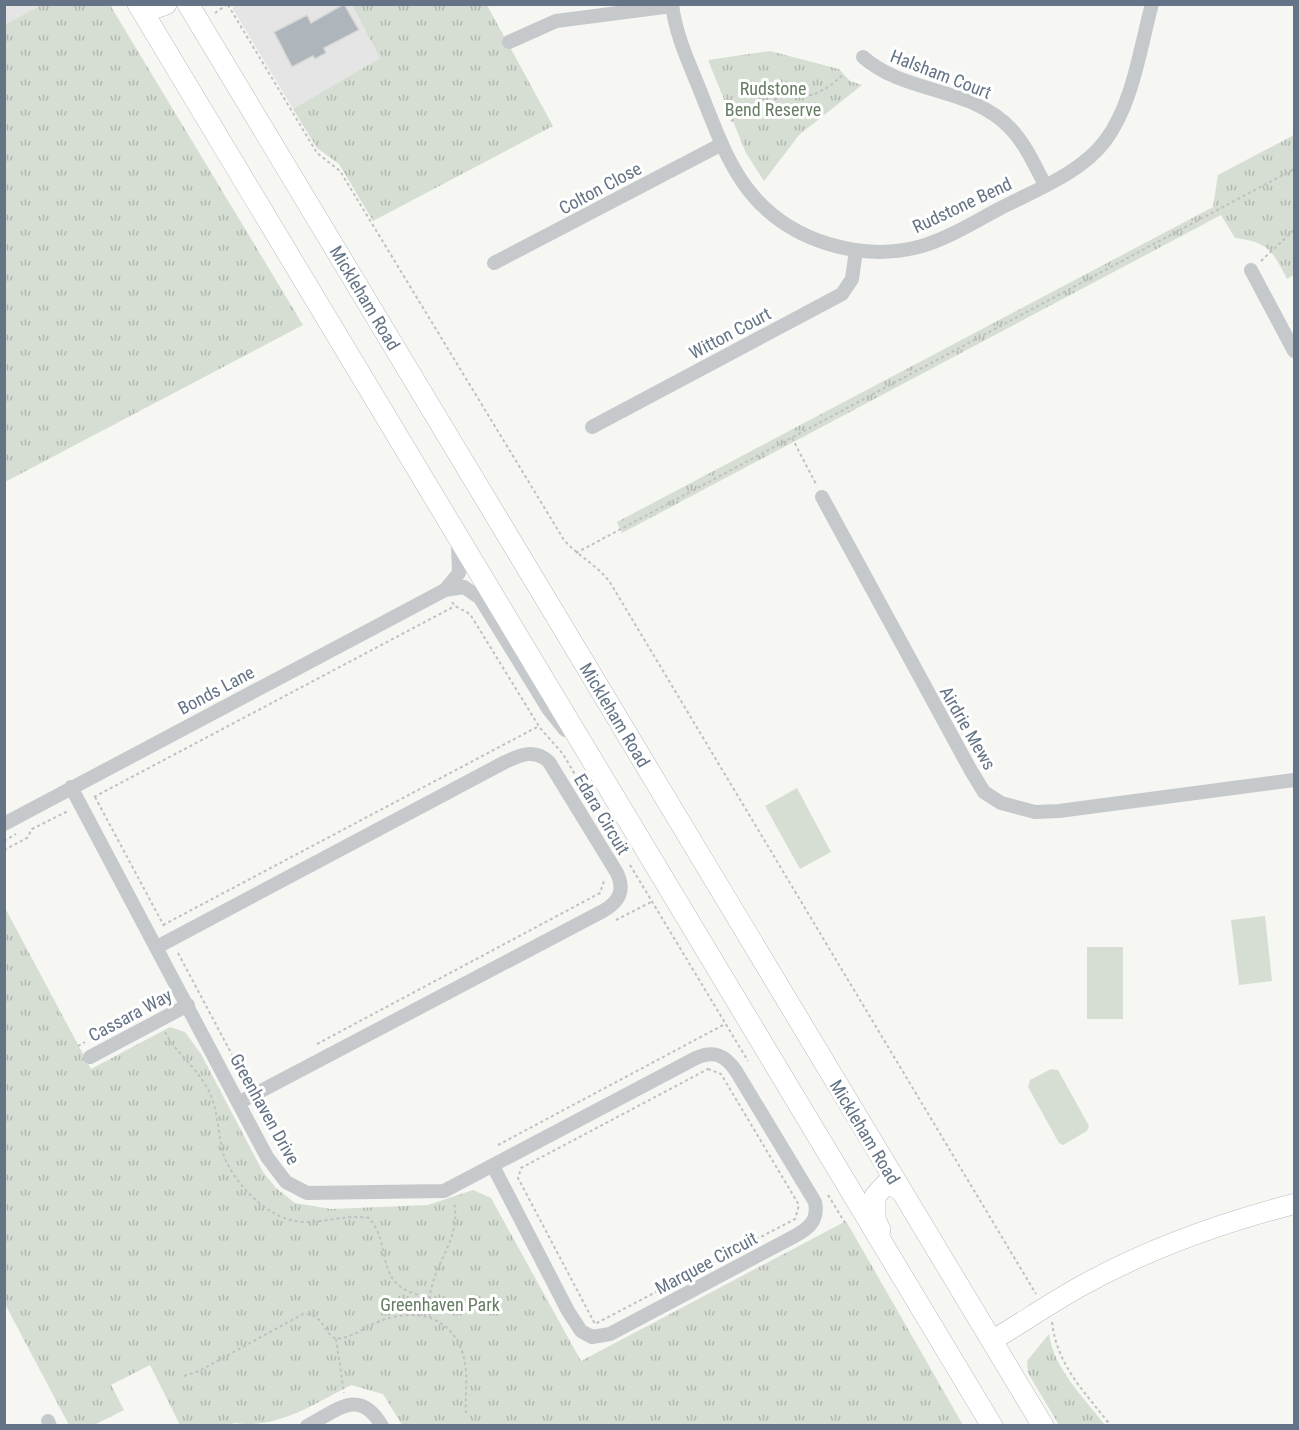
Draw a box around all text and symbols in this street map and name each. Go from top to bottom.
street label: Halsham Court [888,45,994,103]
park label: Rudstone Bend Reserve [725,78,821,120]
street label: Colton Close [555,158,645,218]
street label: Rudstone Bend [909,173,1015,237]
street label: Mickleham Road [326,242,404,354]
street label: Witton Court [686,303,774,363]
street label: Mickleham Road [576,659,654,771]
street label: Bonds Lane [174,661,258,719]
street label: Airdrie Mews [936,683,1000,773]
street label: Edara Circuit [570,770,634,858]
street label: Cassara Way [85,984,176,1046]
street label: Greenhaven Drive [226,1050,304,1168]
street label: Mickleham Road [826,1076,904,1188]
street label: Marquee Circuit [651,1227,761,1299]
park label: Greenhaven Park [380,1294,500,1315]

